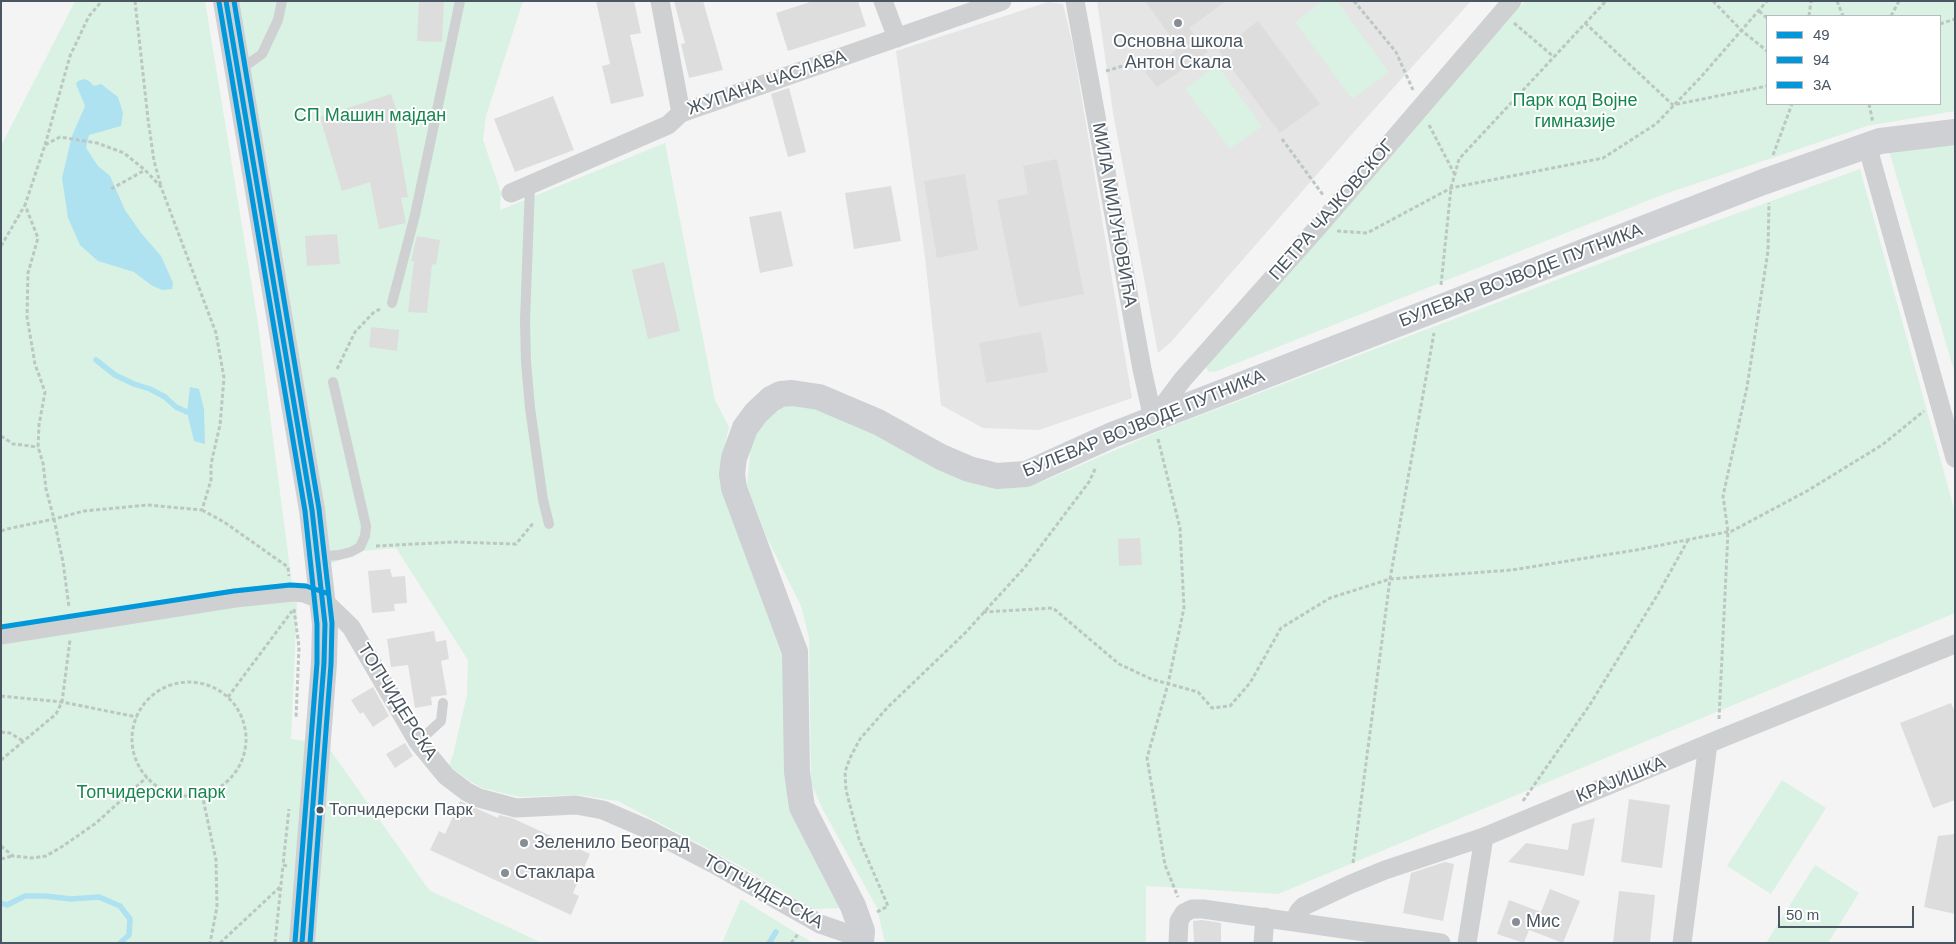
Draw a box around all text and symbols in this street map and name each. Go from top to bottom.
legend [1766,15,1941,105]
marker: Основна школа Антон Скала [1172,17,1184,29]
text: 49 [1813,26,1830,43]
place label: Основна школа Антон Скала [1113,31,1243,74]
street label: ЖУПАНА ЧАСЛАВА [685,46,849,120]
text: 94 [1813,51,1830,68]
text: 3A [1813,76,1831,93]
park label: Парк код Војне гимназије [1513,90,1637,132]
park label: СП Машин мајдан [294,105,446,127]
street label: МИЛА МИЛУНОВИЋА [1087,121,1141,309]
street label: ПЕТРА ЧАЈКОВСКОГ [1265,135,1399,285]
street label: БУЛЕВАР ВОЈВОДЕ ПУТНИКА [1396,220,1646,332]
street label: БУЛЕВАР ВОЈВОДЕ ПУТНИКА [1020,365,1268,483]
street label: ТОПЧИДЕРСКА [352,640,442,764]
street label: КРАЈИШКА [1573,752,1669,808]
park label: Топчидерски парк [77,782,225,804]
place label: Топчидерски Парк [329,800,473,820]
marker: Топчидерски Парк [315,805,325,815]
place label: Зеленило Београд [534,832,689,854]
marker: Зеленило Београд [518,837,530,849]
street label: ТОПЧИДЕРСКА [699,850,827,934]
place label: Стаклара [515,862,595,884]
marker: Стаклара [499,867,511,879]
scale bar [1781,896,1917,928]
text: 50 m [1786,906,1819,923]
place label: Мис [1526,911,1560,933]
marker: Мис [1510,916,1522,928]

